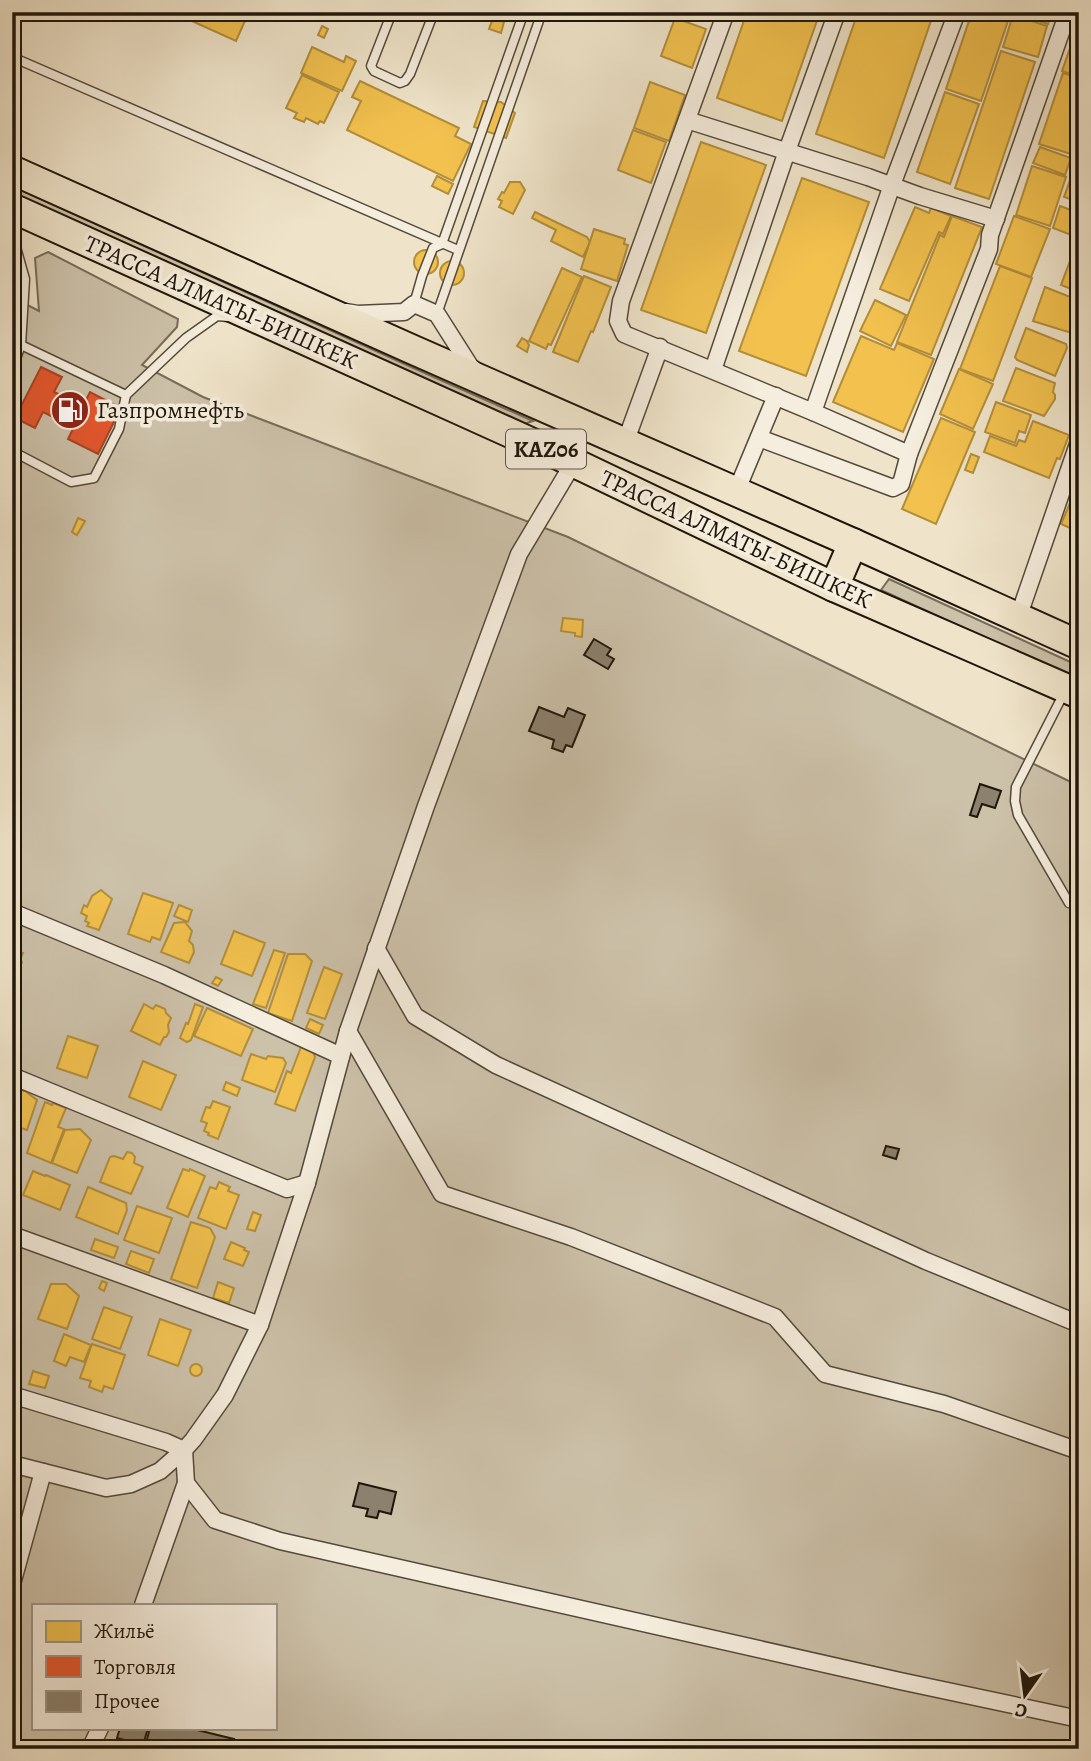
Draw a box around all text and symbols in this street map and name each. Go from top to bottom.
street label: ТРАССА АЛМАТЫ-БИШКЕК [79,227,363,377]
fuel station icon: Газпромнефть [49,389,91,431]
place label: Газпромнефть [97,394,244,426]
road number: KАZ06 [506,430,586,468]
street label: ТРАССА АЛМАТЫ-БИШКЕК [595,462,877,616]
legend [32,1604,276,1730]
text: Жильё [94,1617,155,1645]
text: Торговля [94,1653,176,1681]
north arrow [990,1660,1060,1730]
text: Прочее [94,1687,160,1715]
text: С [1012,1696,1030,1725]

